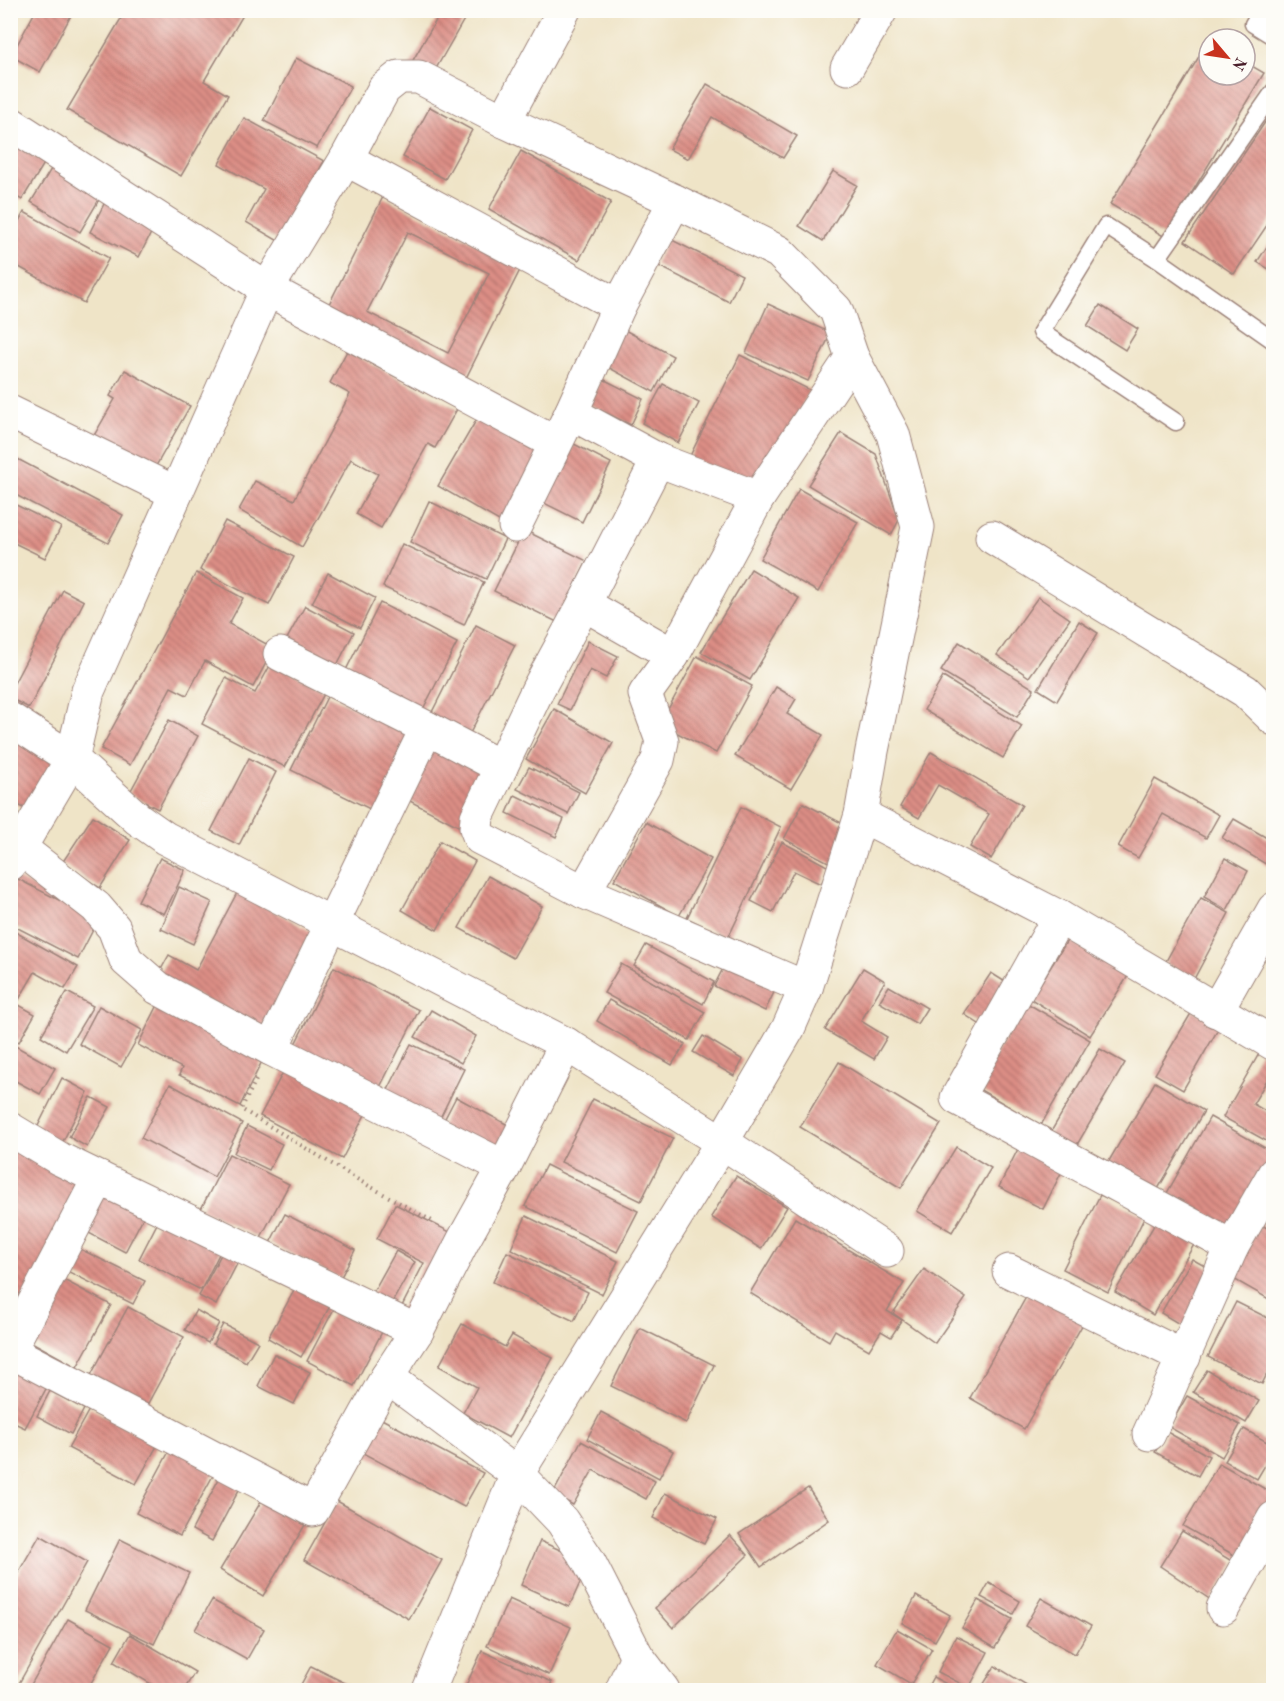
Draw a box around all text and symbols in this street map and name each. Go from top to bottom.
north arrow [1197,27,1257,87]
text: N [1228,54,1248,73]

